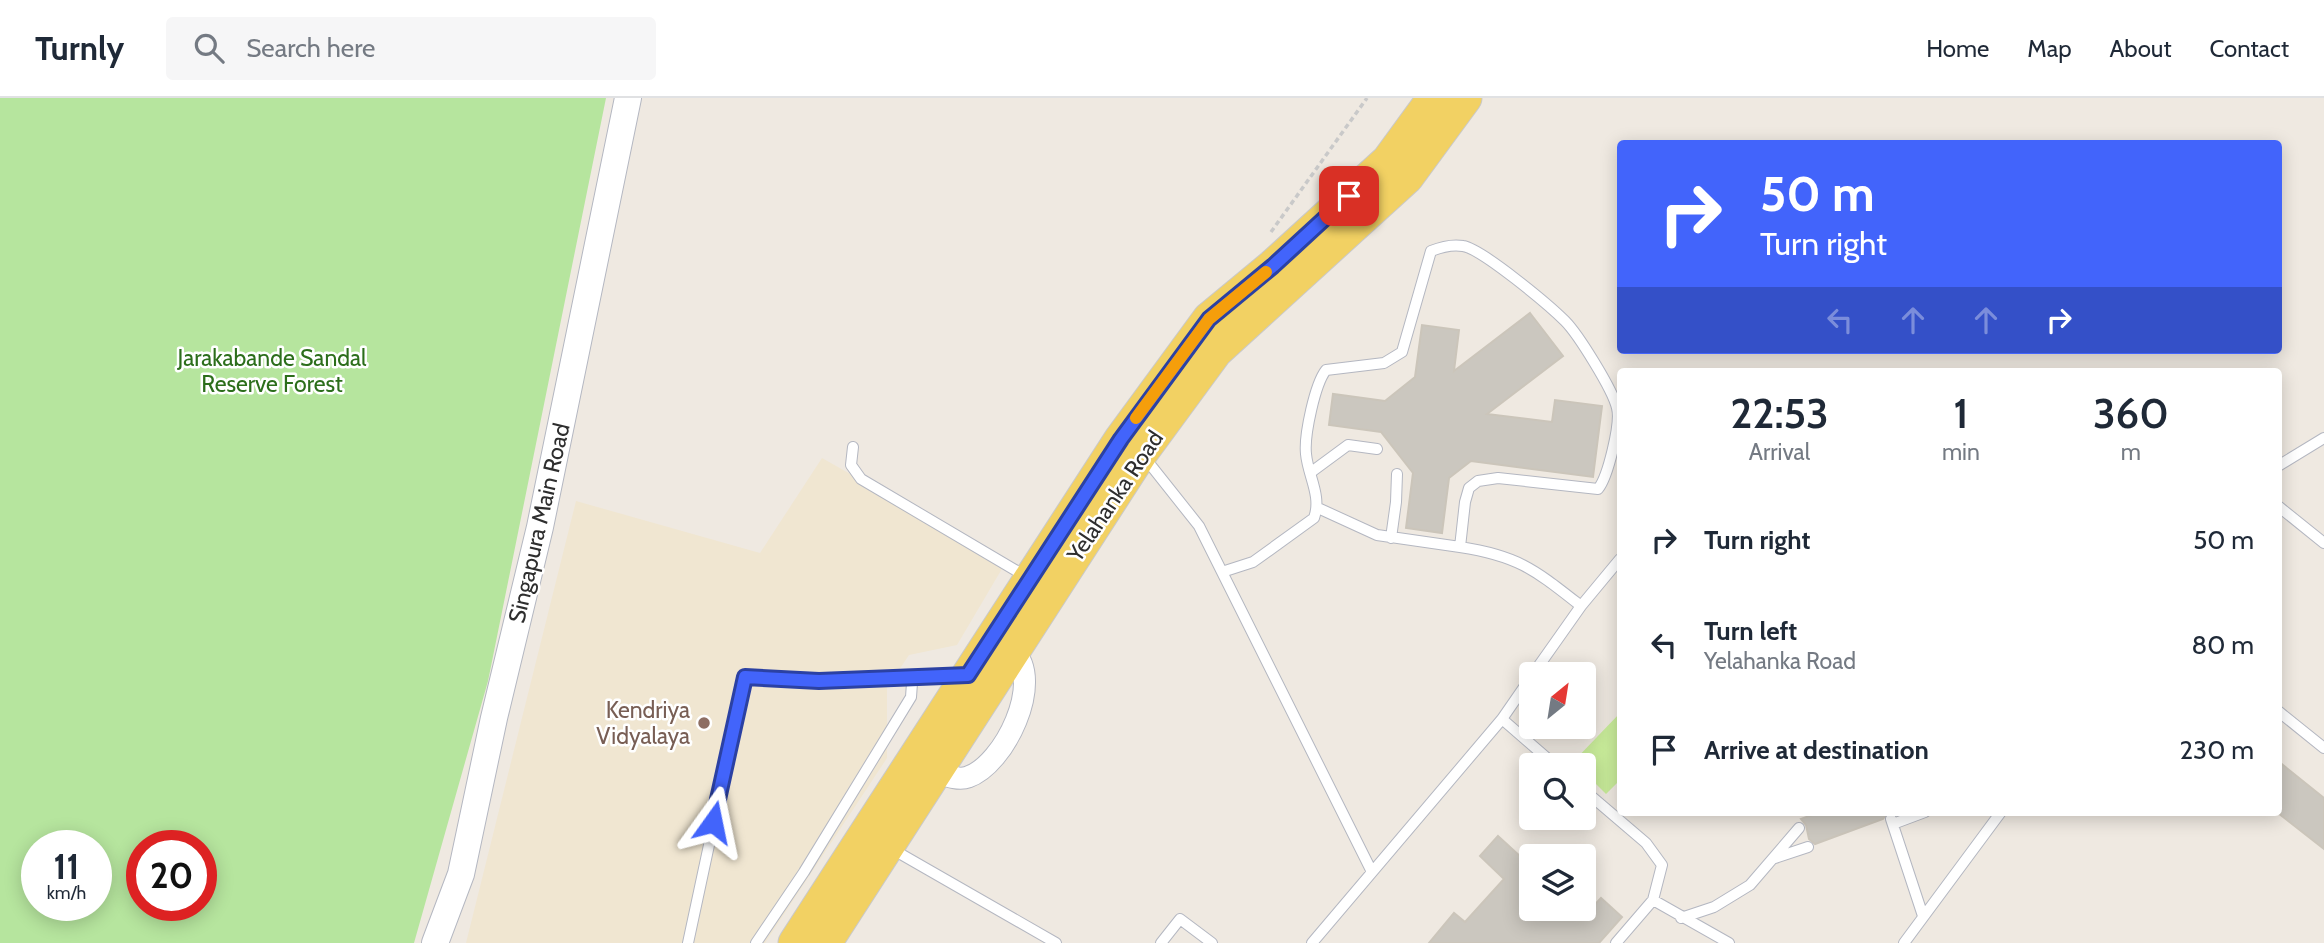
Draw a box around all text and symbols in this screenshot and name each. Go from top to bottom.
search box [166,17,656,80]
text: Turnly [35,28,124,68]
icon: search [190,29,228,67]
text: Search here [246,32,375,64]
text: Home [1926,34,1989,63]
text: Map [2027,34,2072,63]
text: About [2110,34,2172,63]
text: Contact [2210,34,2289,63]
text: 50 m [1760,164,1875,223]
pin [1319,166,1379,226]
icon: right [1645,168,1736,259]
icon: arrive [1330,177,1368,215]
text: Turn right [1760,224,1887,263]
icon: left [1821,301,1859,339]
icon: ahead [1894,301,1932,339]
icon: ahead [1967,301,2005,339]
icon: right [2040,301,2078,339]
park label: Jarakabande Sandal Reserve Forest [177,344,367,398]
text: 22:53 [1730,387,1829,439]
text: 1 [1953,387,1968,439]
text: 360 [2093,387,2169,439]
street label: Singapura Main Road [502,420,576,626]
street label: Yelahanka Road [1060,425,1169,568]
text: Arrival [1749,438,1810,466]
text: min [1942,438,1980,466]
text: m [2121,438,2141,466]
icon: right [1645,521,1683,559]
text: Turn right [1704,524,1810,556]
text: 50 m [2193,524,2254,556]
text: Turn left [1704,615,1797,647]
icon: left [1645,626,1683,664]
text: 80 m [2191,629,2254,661]
text: Yelahanka Road [1704,647,1856,675]
north arrow [1519,662,1596,738]
map controls [1519,662,1596,921]
place label: Kendriya Vidyalaya [596,696,690,750]
marker: Kendriya Vidyalaya [696,715,712,731]
icon: arrive [1645,731,1683,769]
text: Arrive at destination [1704,734,1929,766]
text: 230 m [2180,734,2254,766]
button: search [1519,753,1596,830]
position arrow [676,785,750,859]
speed limit sign: 20 [126,830,217,921]
button: layers [1519,844,1596,921]
text: 11 [54,845,79,888]
text: km/h [47,882,86,904]

